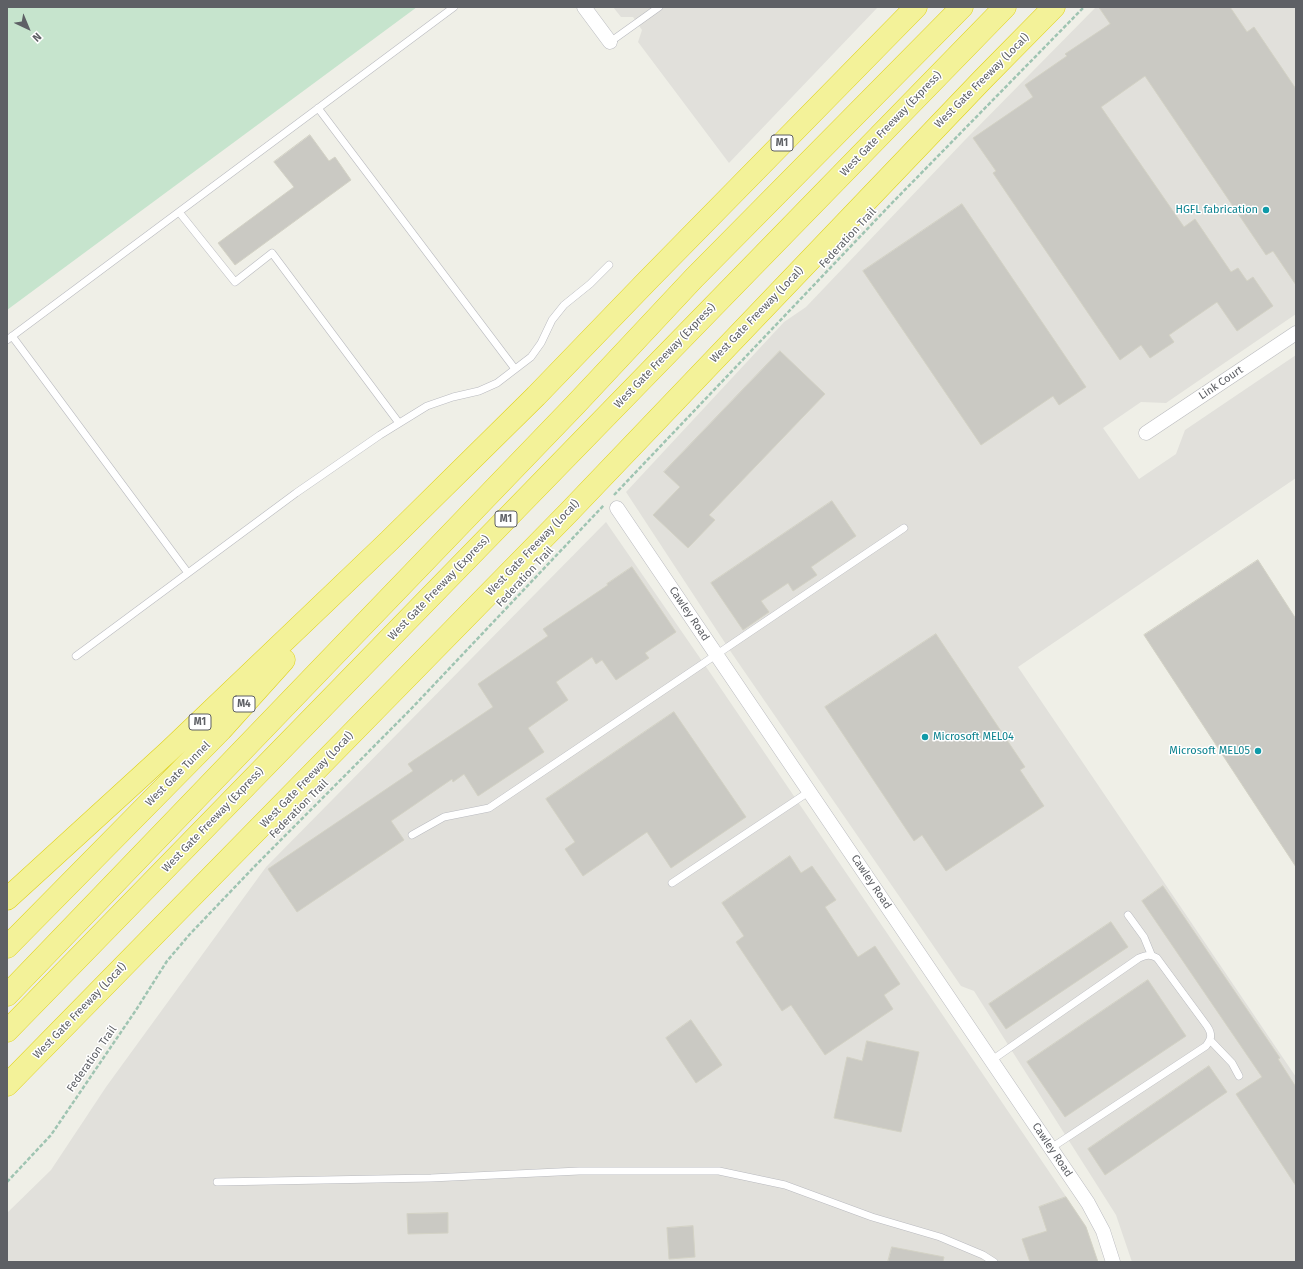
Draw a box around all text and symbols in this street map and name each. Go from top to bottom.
north arrow [8,8,48,48]
text: N [30,30,44,44]
street label: West Gate Freeway (Local) [932,31,1032,131]
street label: West Gate Freeway (Express) [837,69,945,179]
road number: M1 [771,135,793,151]
place label: HGFL fabrication [1175,203,1258,217]
street label: Federation Trail [817,205,879,271]
marker: HGFL fabrication [1261,205,1271,215]
street label: West Gate Freeway (Local) [708,264,806,366]
street label: West Gate Freeway (Express) [611,301,719,411]
street label: Link Court [1196,363,1246,403]
street label: West Gate Freeway (Local) [484,497,582,599]
road number: M1 [495,511,517,527]
street label: West Gate Freeway (Express) [385,533,493,643]
street label: Federation Trail [494,544,556,610]
street label: Cawley Road [666,584,712,644]
road number: M4 [233,696,255,712]
road number: M1 [189,714,211,730]
street label: West Gate Freeway (Local) [258,729,356,831]
place label: Microsoft MEL04 [933,730,1014,744]
marker: Microsoft MEL04 [920,732,930,742]
street label: West Gate Tunnel [143,739,213,809]
place label: Microsoft MEL05 [1169,744,1250,758]
marker: Microsoft MEL05 [1253,746,1263,756]
street label: West Gate Freeway (Express) [159,765,267,875]
street label: Federation Trail [267,777,331,841]
street label: Cawley Road [848,852,894,912]
street label: West Gate Freeway (Local) [31,960,129,1062]
street label: Federation Trail [64,1023,120,1095]
street label: Cawley Road [1029,1120,1075,1180]

